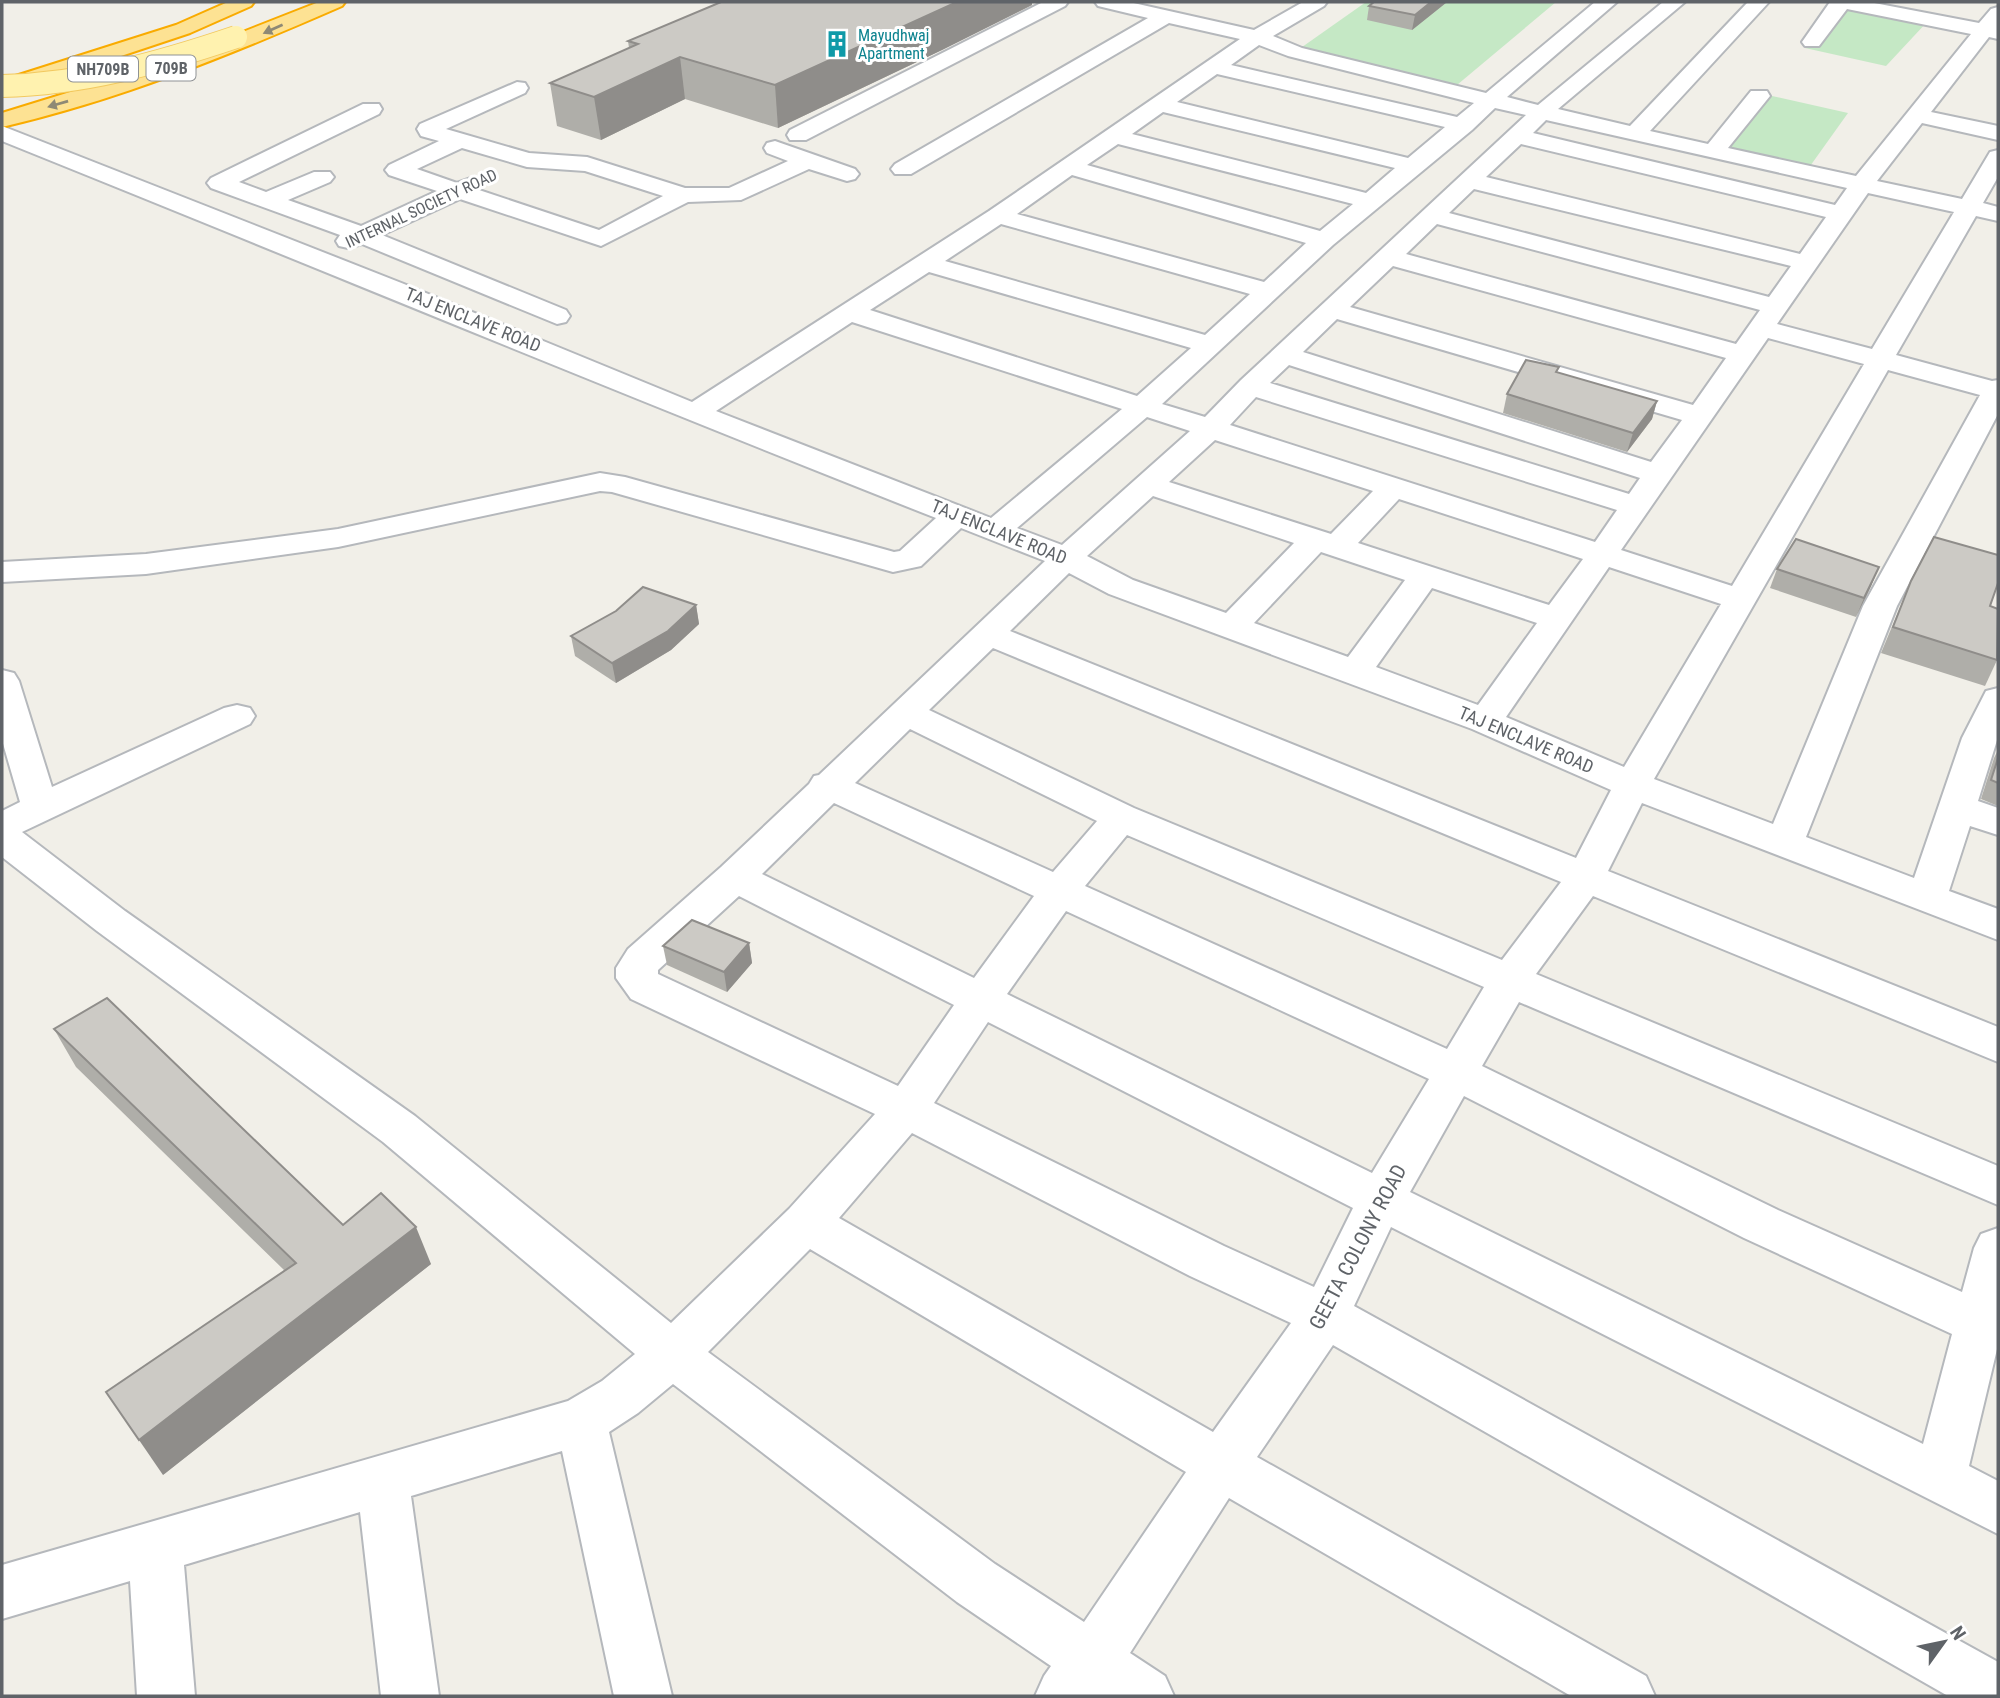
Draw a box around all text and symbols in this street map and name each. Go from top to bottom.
one-way arrow [262,24,283,35]
place label: Mayudhwaj Apartment [858,26,929,63]
building icon: Mayudhwaj Apartment [822,29,852,59]
road number: 709B [146,55,196,80]
road number: NH709B [68,57,138,82]
one-way arrow [47,100,68,110]
street label: INTERNAL SOCIETY ROAD [342,165,500,252]
street label: TAJ ENCLAVE ROAD [402,283,544,356]
street label: TAJ ENCLAVE ROAD [928,495,1070,568]
street label: TAJ ENCLAVE ROAD [1456,702,1597,777]
street label: GEETA COLONY ROAD [1304,1160,1412,1334]
north arrow [1909,1607,1979,1677]
text: N [1945,1622,1971,1644]

